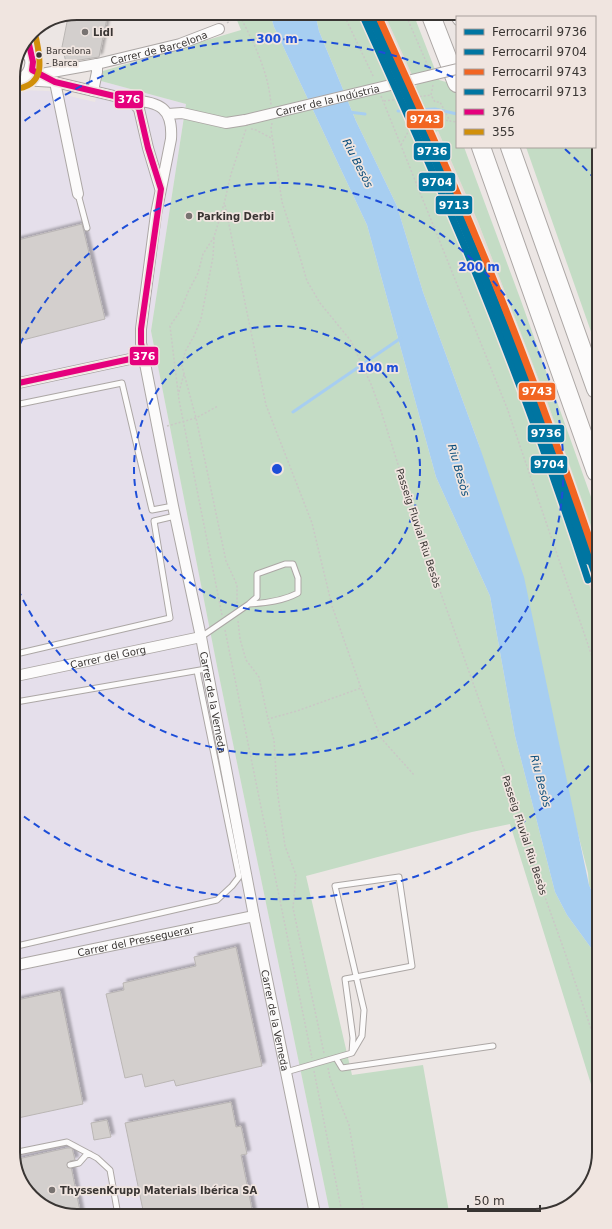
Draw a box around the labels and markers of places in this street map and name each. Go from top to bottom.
marker: Lidl [80,27,90,37]
place label: Lidl [93,27,113,38]
place label: Barcelona - Barca [46,46,91,68]
marker: Barcelona - Barca [34,50,44,60]
marker: Parking Derbi [184,211,194,221]
place label: Parking Derbi [197,211,274,222]
centre of rings [270,462,284,476]
marker: ThyssenKrupp Materials Ibérica SA [47,1185,57,1195]
place label: ThyssenKrupp Materials Ibérica SA [60,1185,257,1196]

